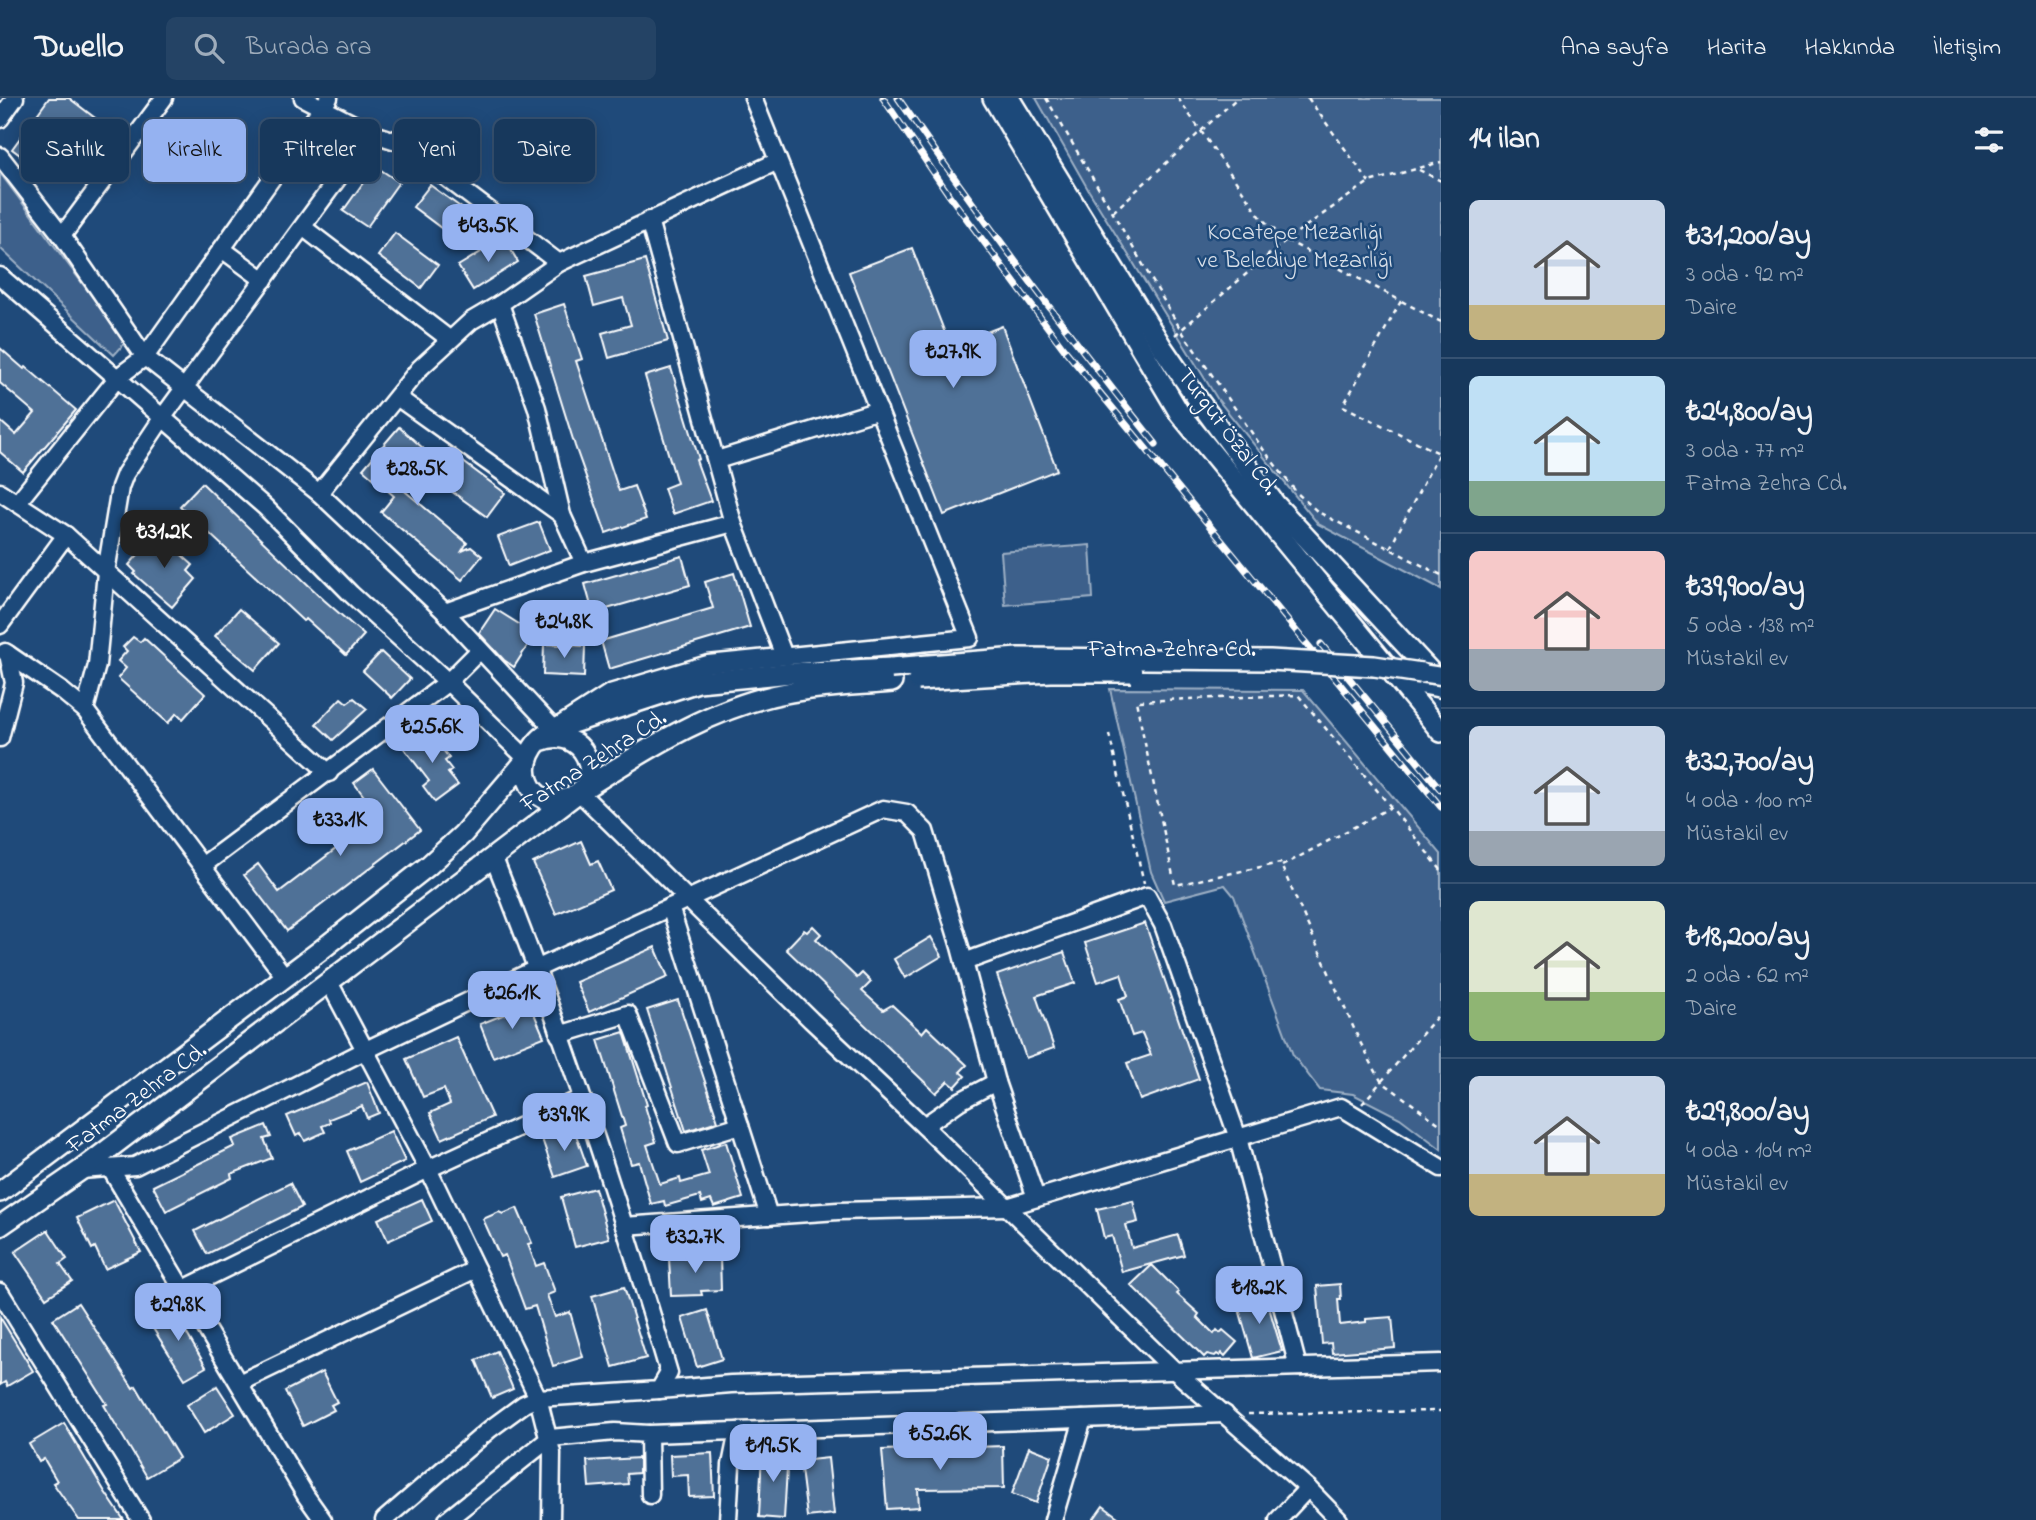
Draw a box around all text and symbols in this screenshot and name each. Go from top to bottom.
search box [166,17,656,80]
text: Dwello [35,24,124,72]
icon: search [190,29,228,67]
text: Burada ara [246,29,372,67]
text: Ana sayfa [1561,31,1669,66]
text: Harita [1707,31,1767,66]
text: Hakkında [1805,31,1895,66]
text: İletişim [1933,31,2001,66]
text: 14 ilan [1469,118,1540,162]
chip: Satılık [21,119,129,182]
chip: Kiralık [143,119,246,182]
chip: Filtreler [260,119,380,182]
chip: Yeni [394,119,480,182]
chip: Daire [494,119,595,182]
icon: filters [1970,121,2008,159]
pin: ₺43.5K [431,204,545,264]
text: ₺43.5K [458,210,518,243]
text: ₺31,200/ay [1686,215,1811,259]
park label: Kocatepe Mezarlığı ve Belediye Mezarlığı [1197,216,1393,280]
icon: home [1525,228,1609,312]
text: 3 oda · 92 m² [1686,259,1804,292]
text: Daire [1686,292,1737,325]
pin: ₺27.9K [896,330,1010,390]
text: ₺27.9K [925,336,981,369]
street label: Turgut Özal Cd. [1167,361,1287,504]
text: ₺24,800/ay [1686,391,1813,435]
icon: home [1525,404,1609,488]
text: 3 oda · 77 m² [1686,435,1804,468]
pin: ₺28.5K [360,448,474,507]
text: ₺28.5K [387,453,447,486]
text: Fatma Zehra Cd. [1686,468,1847,501]
pin: ₺31.2K [107,510,221,570]
text: ₺31.2K [136,516,192,549]
text: ₺39,900/ay [1686,566,1805,610]
icon: home [1525,579,1609,663]
pin: ₺24.8K [507,601,621,660]
text: ₺24.8K [536,606,592,639]
text: 5 oda · 138 m² [1686,610,1814,643]
street label: Fatma Zehra Cd. [1087,633,1256,668]
text: Müstakil ev [1686,643,1788,676]
street label: Fatma Zehra Cd. [514,702,674,823]
pin: ₺25.6K [375,706,489,765]
text: ₺25.6K [401,711,463,744]
text: ₺32,700/ay [1686,741,1814,785]
icon: home [1525,754,1609,838]
text: 4 oda · 100 m² [1686,785,1813,818]
pin: ₺33.1K [283,798,397,858]
text: ₺33.1K [313,804,367,837]
text: Müstakil ev [1686,818,1788,851]
text: ₺18,200/ay [1686,916,1810,960]
icon: home [1525,929,1609,1013]
text: 2 oda · 62 m² [1686,960,1809,993]
pin: ₺26.1K [455,972,569,1031]
text: ₺26.1K [484,977,540,1010]
text: Daire [1686,993,1737,1026]
street label: Fatma Zehra Cd. [59,1034,215,1164]
text: ₺29,800/ay [1686,1091,1809,1135]
pin: ₺39.9K [507,1094,621,1153]
text: ₺39.9K [539,1099,589,1132]
icon: home [1525,1104,1609,1188]
text: 4 oda · 104 m² [1686,1135,1812,1168]
text: Müstakil ev [1686,1168,1788,1201]
pin: ₺32.7K [638,1216,752,1275]
text: ₺32.7K [666,1221,724,1254]
pin: ₺18.2K [1202,1266,1316,1326]
text: ₺18.2K [1232,1272,1286,1305]
pin: ₺29.8K [121,1284,235,1343]
text: ₺29.8K [151,1289,205,1322]
pin: ₺52.6K [883,1412,997,1472]
text: ₺52.6K [909,1418,971,1451]
pin: ₺19.5K [716,1424,830,1484]
text: ₺19.5K [746,1430,800,1463]

